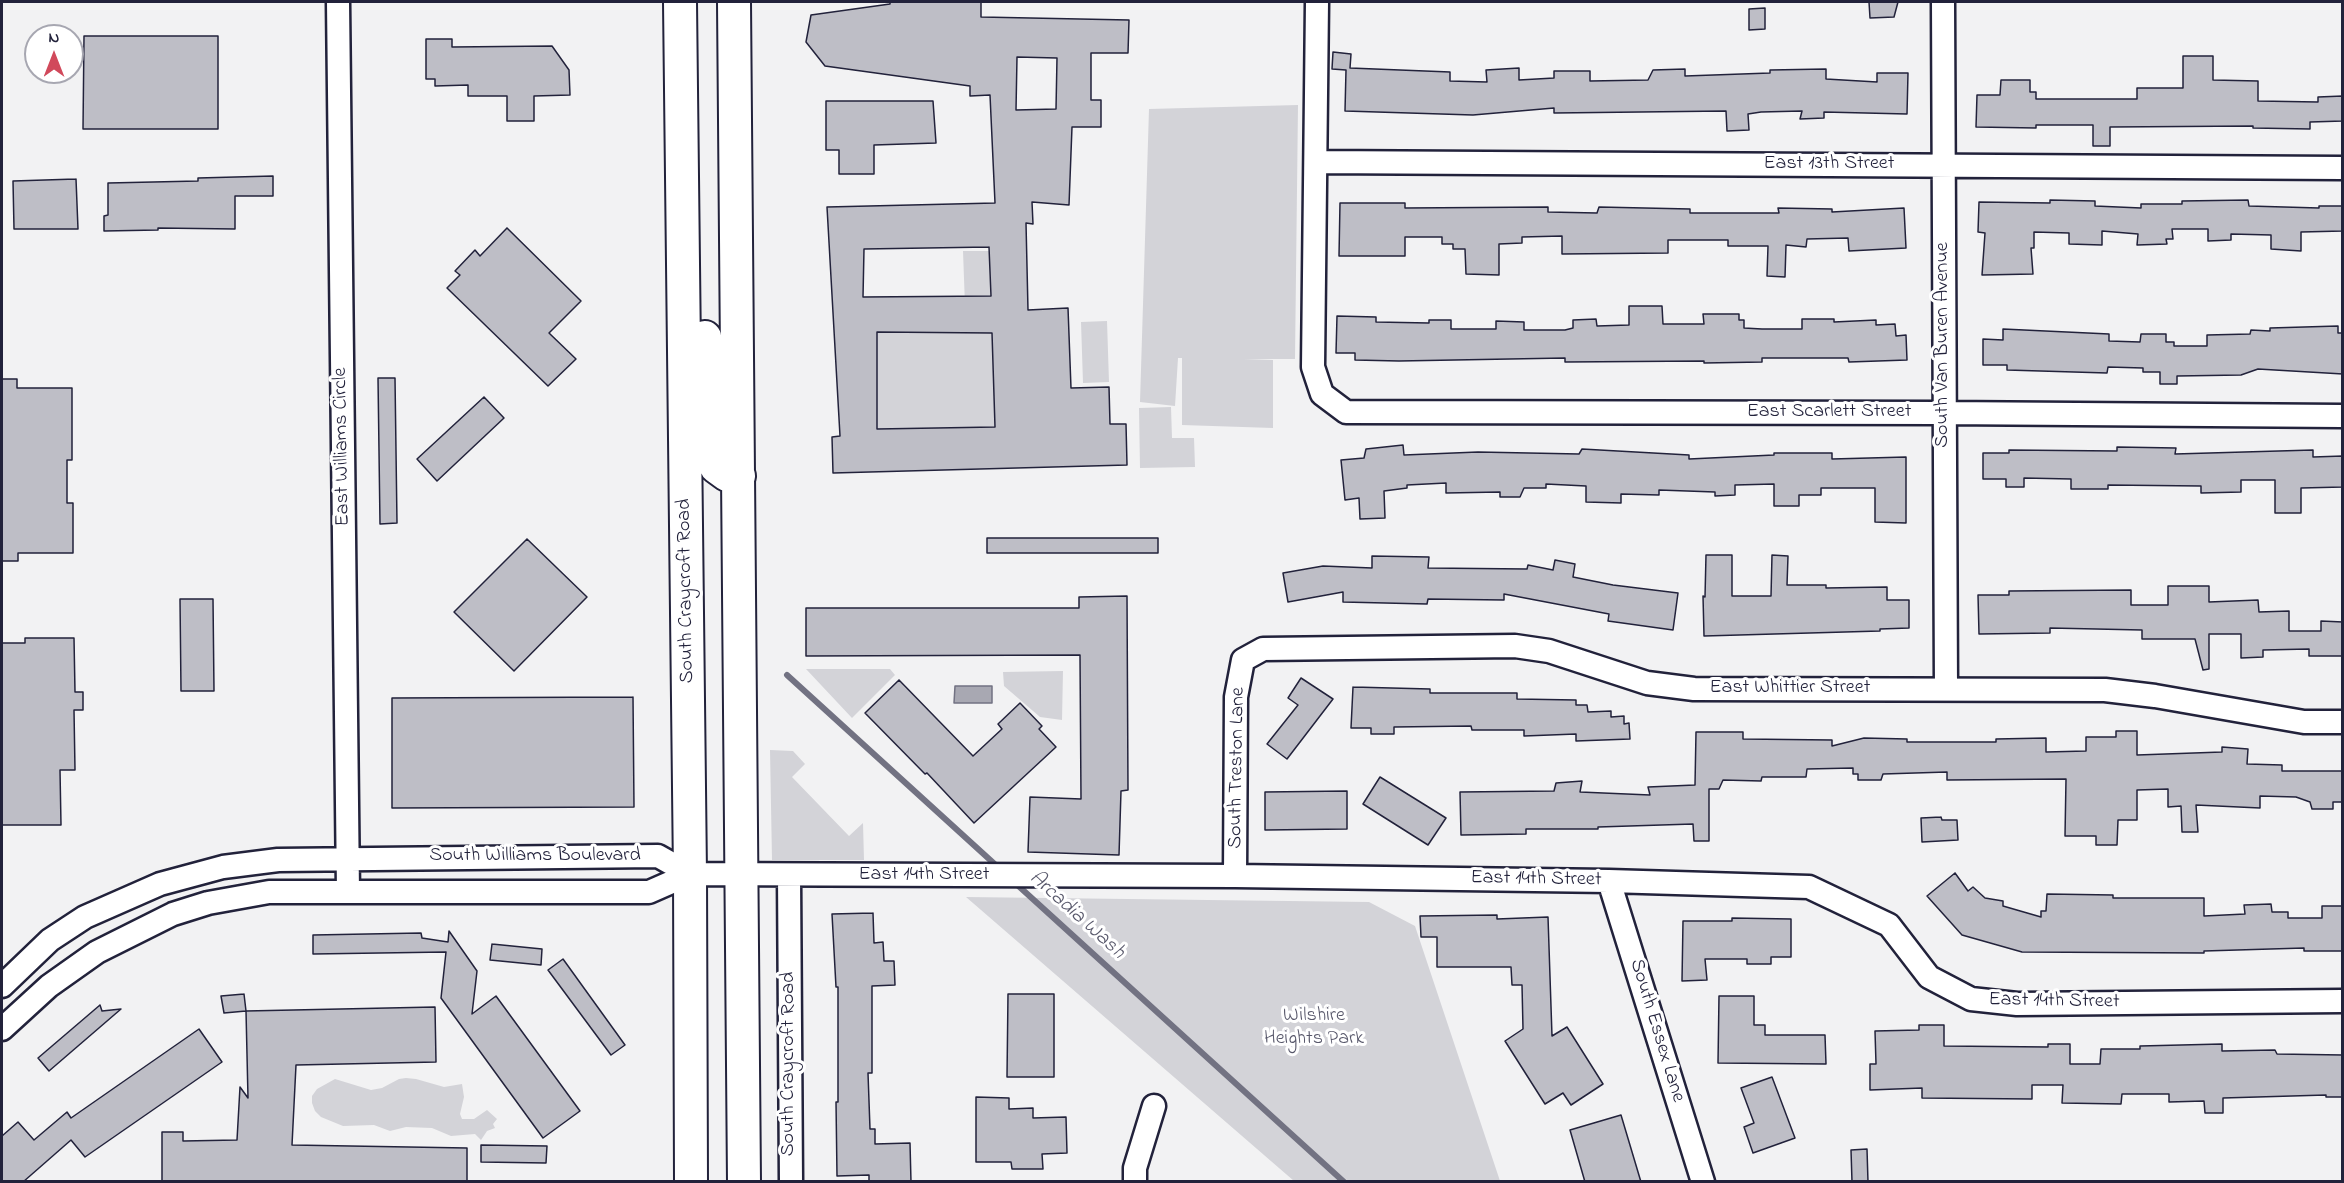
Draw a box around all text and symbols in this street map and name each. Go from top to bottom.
north arrow [24,24,84,84]
text: N [49,26,59,50]
street label: East 13th Street [1763,153,1895,177]
street label: South Van Buren Avenue [1932,242,1956,448]
street label: East Williams Circle [330,367,356,527]
street label: East Scarlett Street [1747,401,1911,425]
street label: South Craycroft Road [673,498,701,684]
street label: East Whittier Street [1709,677,1871,701]
street label: South Treston Lane [1225,687,1251,849]
street label: South Williams Boulevard [429,845,641,869]
street label: East 14th Street [858,864,990,888]
water label: Arcadia Wash [1023,866,1129,966]
street label: East 14th Street [1470,867,1602,893]
street label: South Essex Lane [1623,957,1689,1105]
street label: South Craycroft Road [778,972,802,1156]
street label: East 14th Street [1988,989,2120,1015]
park label: Wilshire Heights Park [1264,1005,1364,1052]

